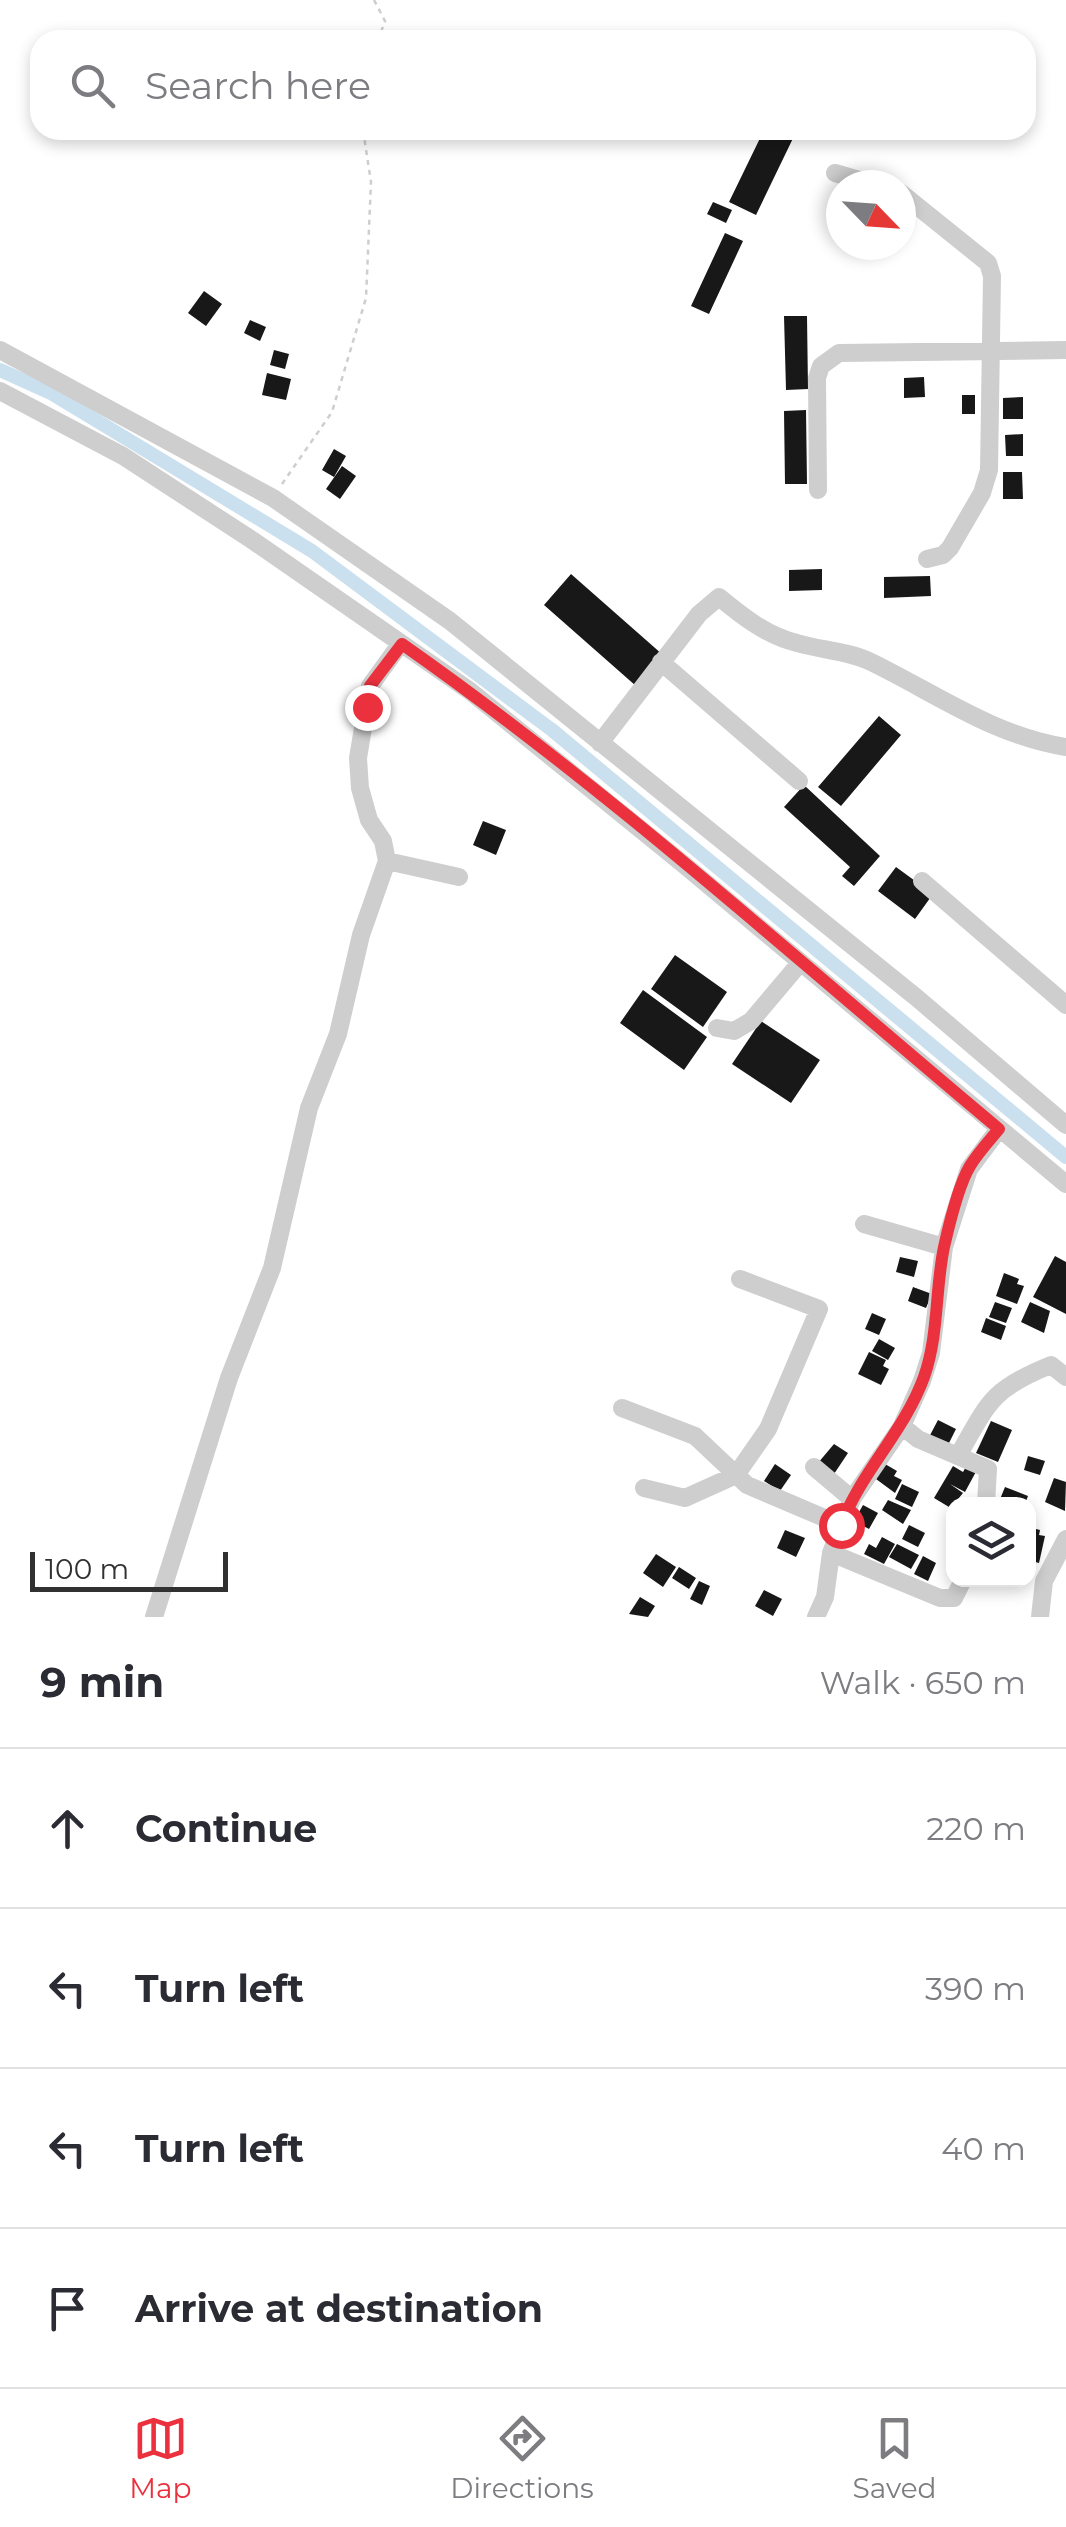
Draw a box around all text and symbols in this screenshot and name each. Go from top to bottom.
search box [30,30,1036,140]
icon: search [65,58,120,113]
text: Search here [145,62,371,109]
north arrow [826,170,916,260]
route end [345,685,391,731]
map controls [946,1497,1036,1587]
button: layers [946,1497,1036,1587]
route start [819,1503,865,1549]
scale bar [30,1547,228,1592]
text: 100 m [45,1552,129,1586]
text: 9 min [40,1656,164,1708]
text: Walk · 650 m [820,1663,1026,1702]
icon: ahead [40,1801,95,1856]
text: Continue [135,1805,317,1852]
text: 220 m [926,1809,1026,1848]
icon: left [40,1961,95,2016]
text: Turn left [135,1965,304,2012]
text: 390 m [925,1969,1026,2008]
icon: left [40,2121,95,2176]
text: Turn left [135,2125,304,2172]
text: 40 m [941,2129,1026,2168]
icon: arrive [40,2281,95,2336]
text: Arrive at destination [135,2285,543,2332]
tab: Map [129,2411,192,2505]
tab: Directions [450,2411,594,2505]
tab: Saved [852,2411,937,2505]

